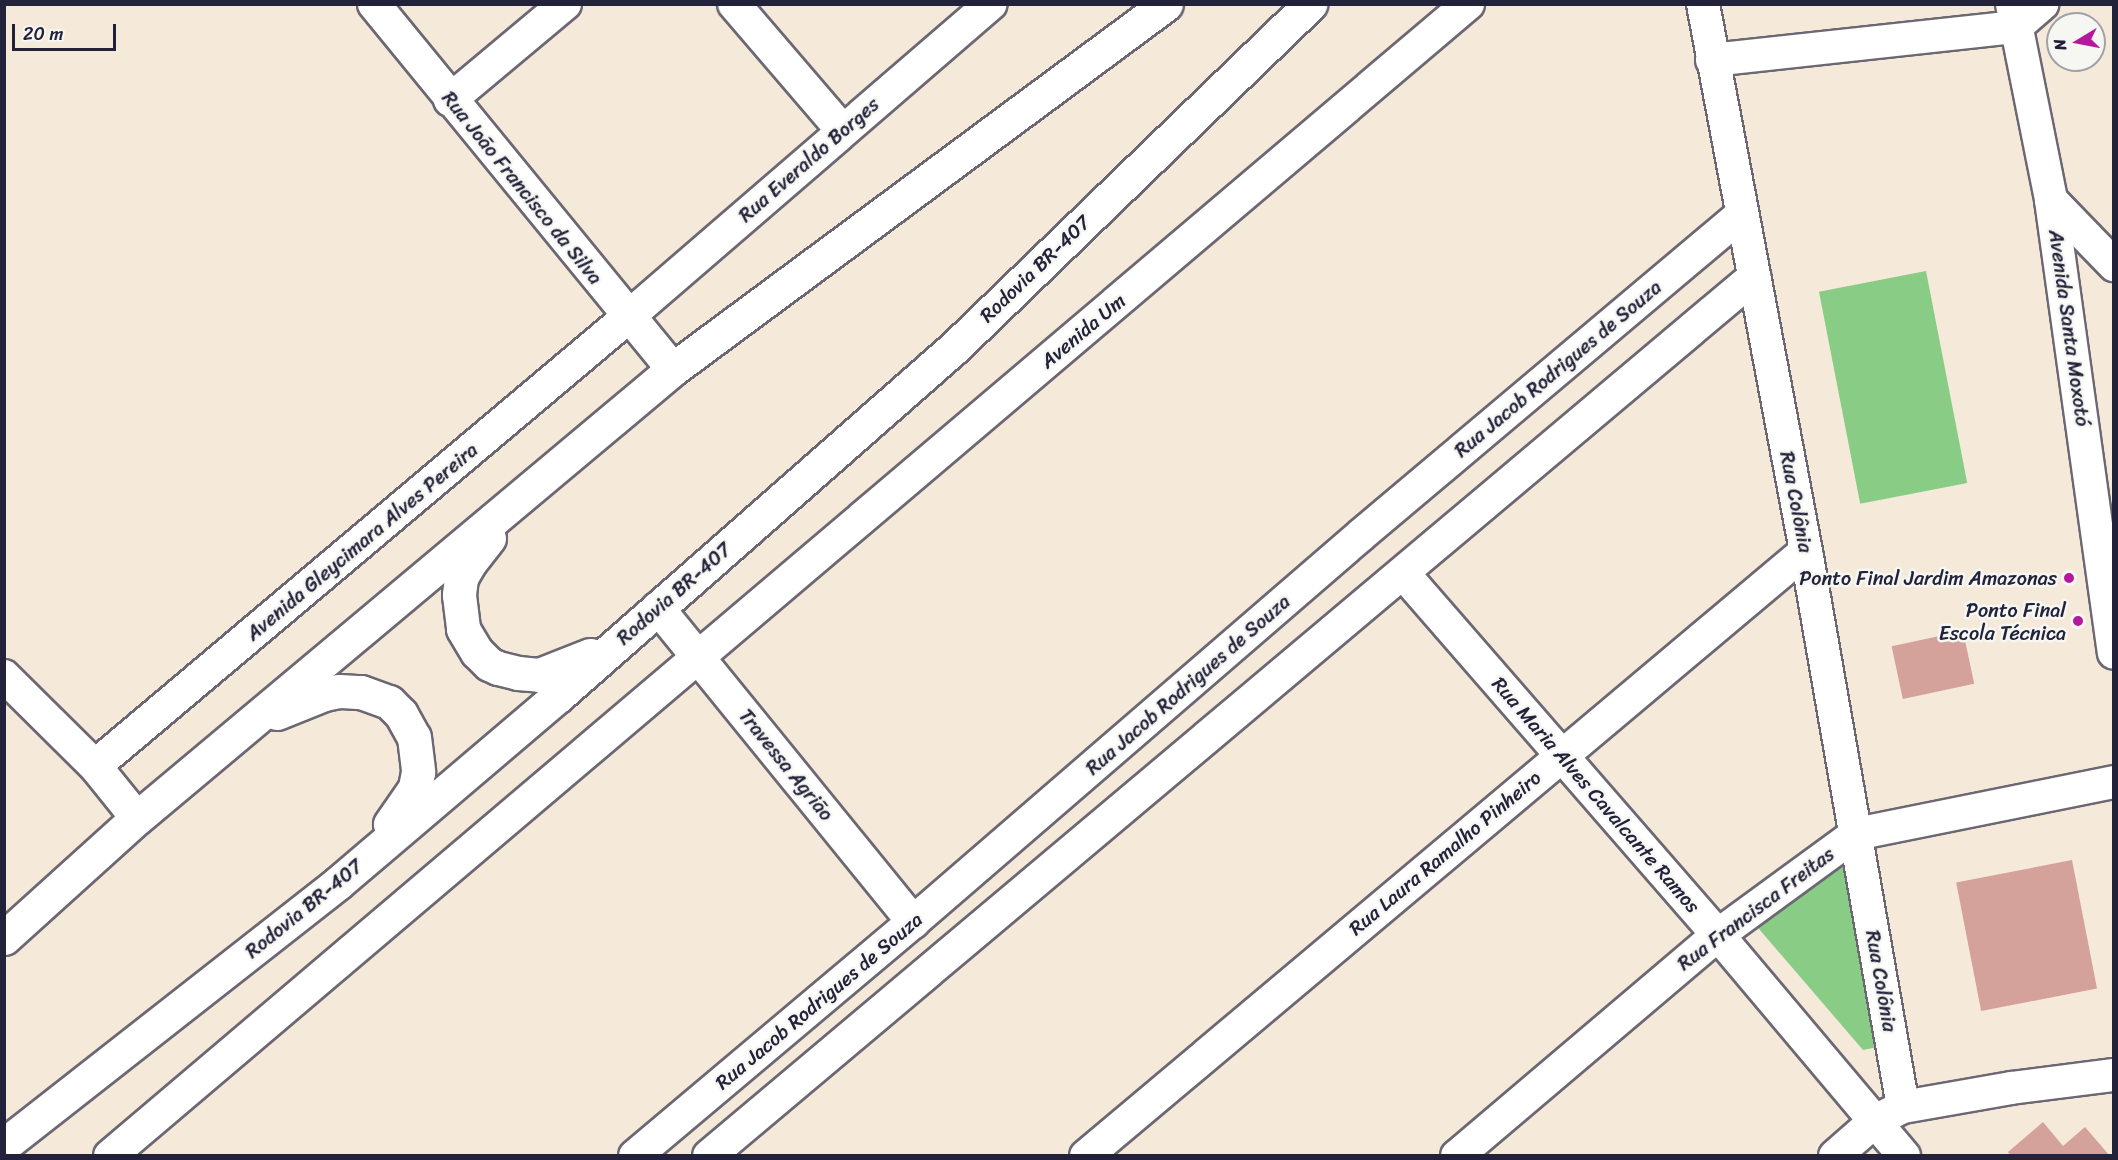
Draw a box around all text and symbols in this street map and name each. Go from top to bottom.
scale bar [15,12,118,50]
north arrow [2046,12,2106,72]
text: 20 m [23,18,63,50]
text: N [2045,37,2075,53]
street label: Rua João Francisco da Silva [437,87,607,289]
street label: Rua Everaldo Borges [734,93,884,227]
street label: Rodovia BR-407 [975,210,1095,328]
street label: Avenida Santa Moxotó [2043,228,2095,428]
street label: Rua Jacob Rodrigues de Souza [1449,275,1667,463]
street label: Avenida Um [1036,289,1130,373]
street label: Avenida Gleycimara Alves Pereira [242,438,482,646]
street label: Rua Colônia [1774,449,1818,555]
street label: Rodovia BR-407 [612,538,736,650]
place label: Ponto Final Jardim Amazonas [1799,566,2057,590]
marker: Ponto Final Jardim Amazonas [2062,571,2076,585]
street label: Rua Jacob Rodrigues de Souza [1080,589,1296,781]
place label: Ponto Final Escola Técnica [1939,598,2066,645]
marker: Ponto Final Escola Técnica [2071,614,2085,628]
street label: Rua Maria Alves Cavalcante Ramos [1487,672,1705,918]
street label: Travessa Agrião [734,704,838,826]
street label: Rua Laura Ramalho Pinheiro [1344,766,1546,940]
street label: Rua Francisca Freitas [1673,842,1839,976]
street label: Rodovia BR-407 [241,854,367,964]
street label: Rua Jacob Rodrigues de Souza [710,907,928,1095]
street label: Rua Colônia [1860,928,1902,1034]

